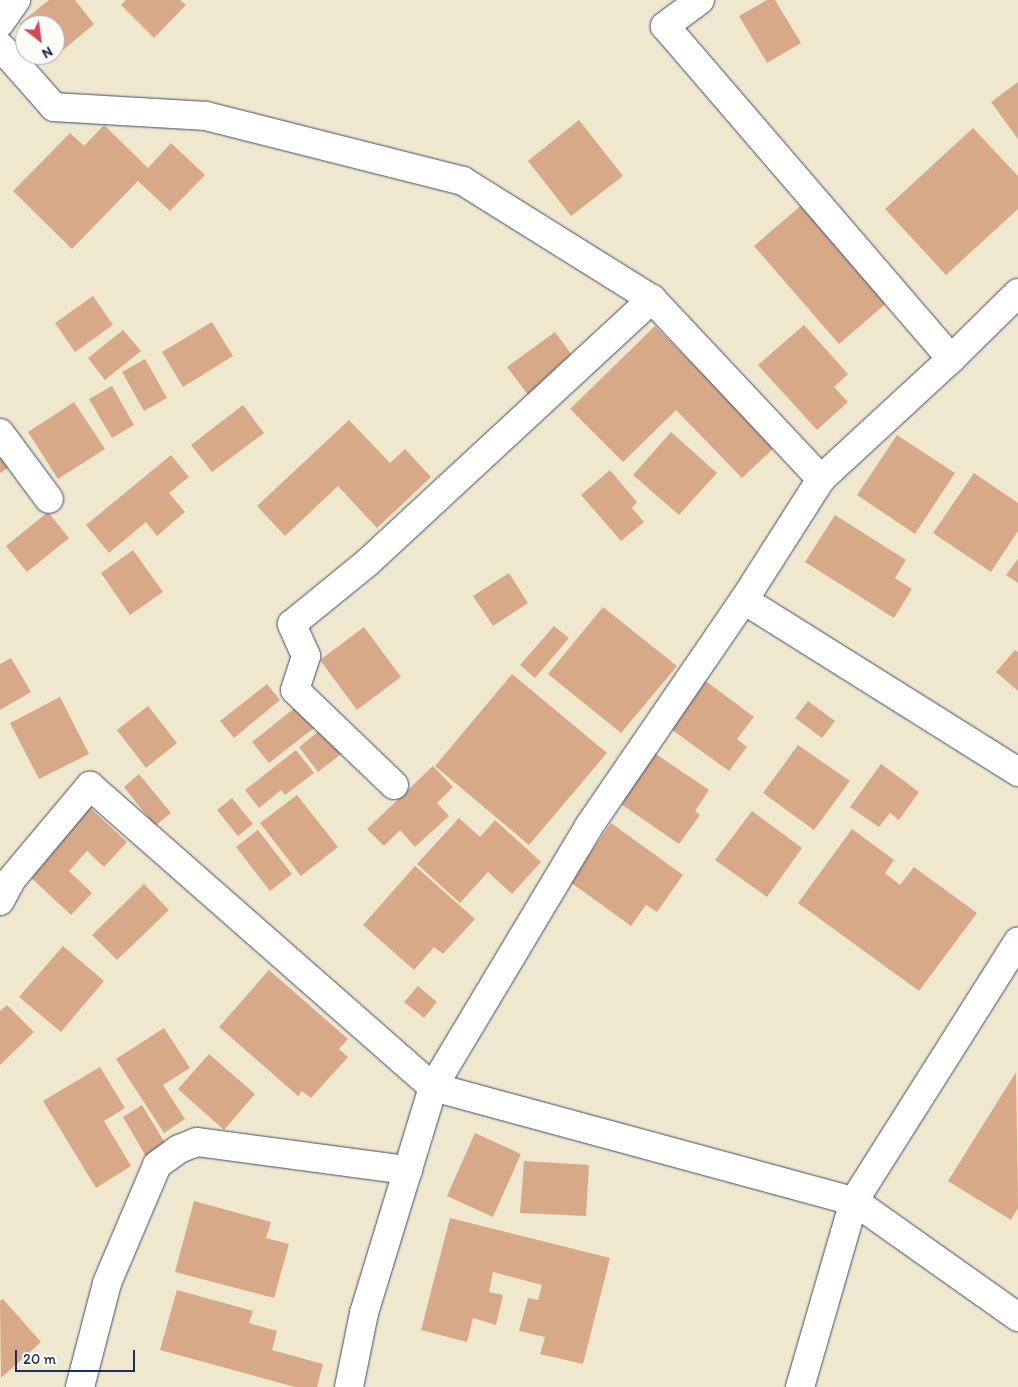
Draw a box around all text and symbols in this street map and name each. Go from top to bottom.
north arrow [15,15,65,65]
text: N [39,43,56,62]
scale bar [18,1340,138,1372]
text: 20 m [23,1350,56,1368]

